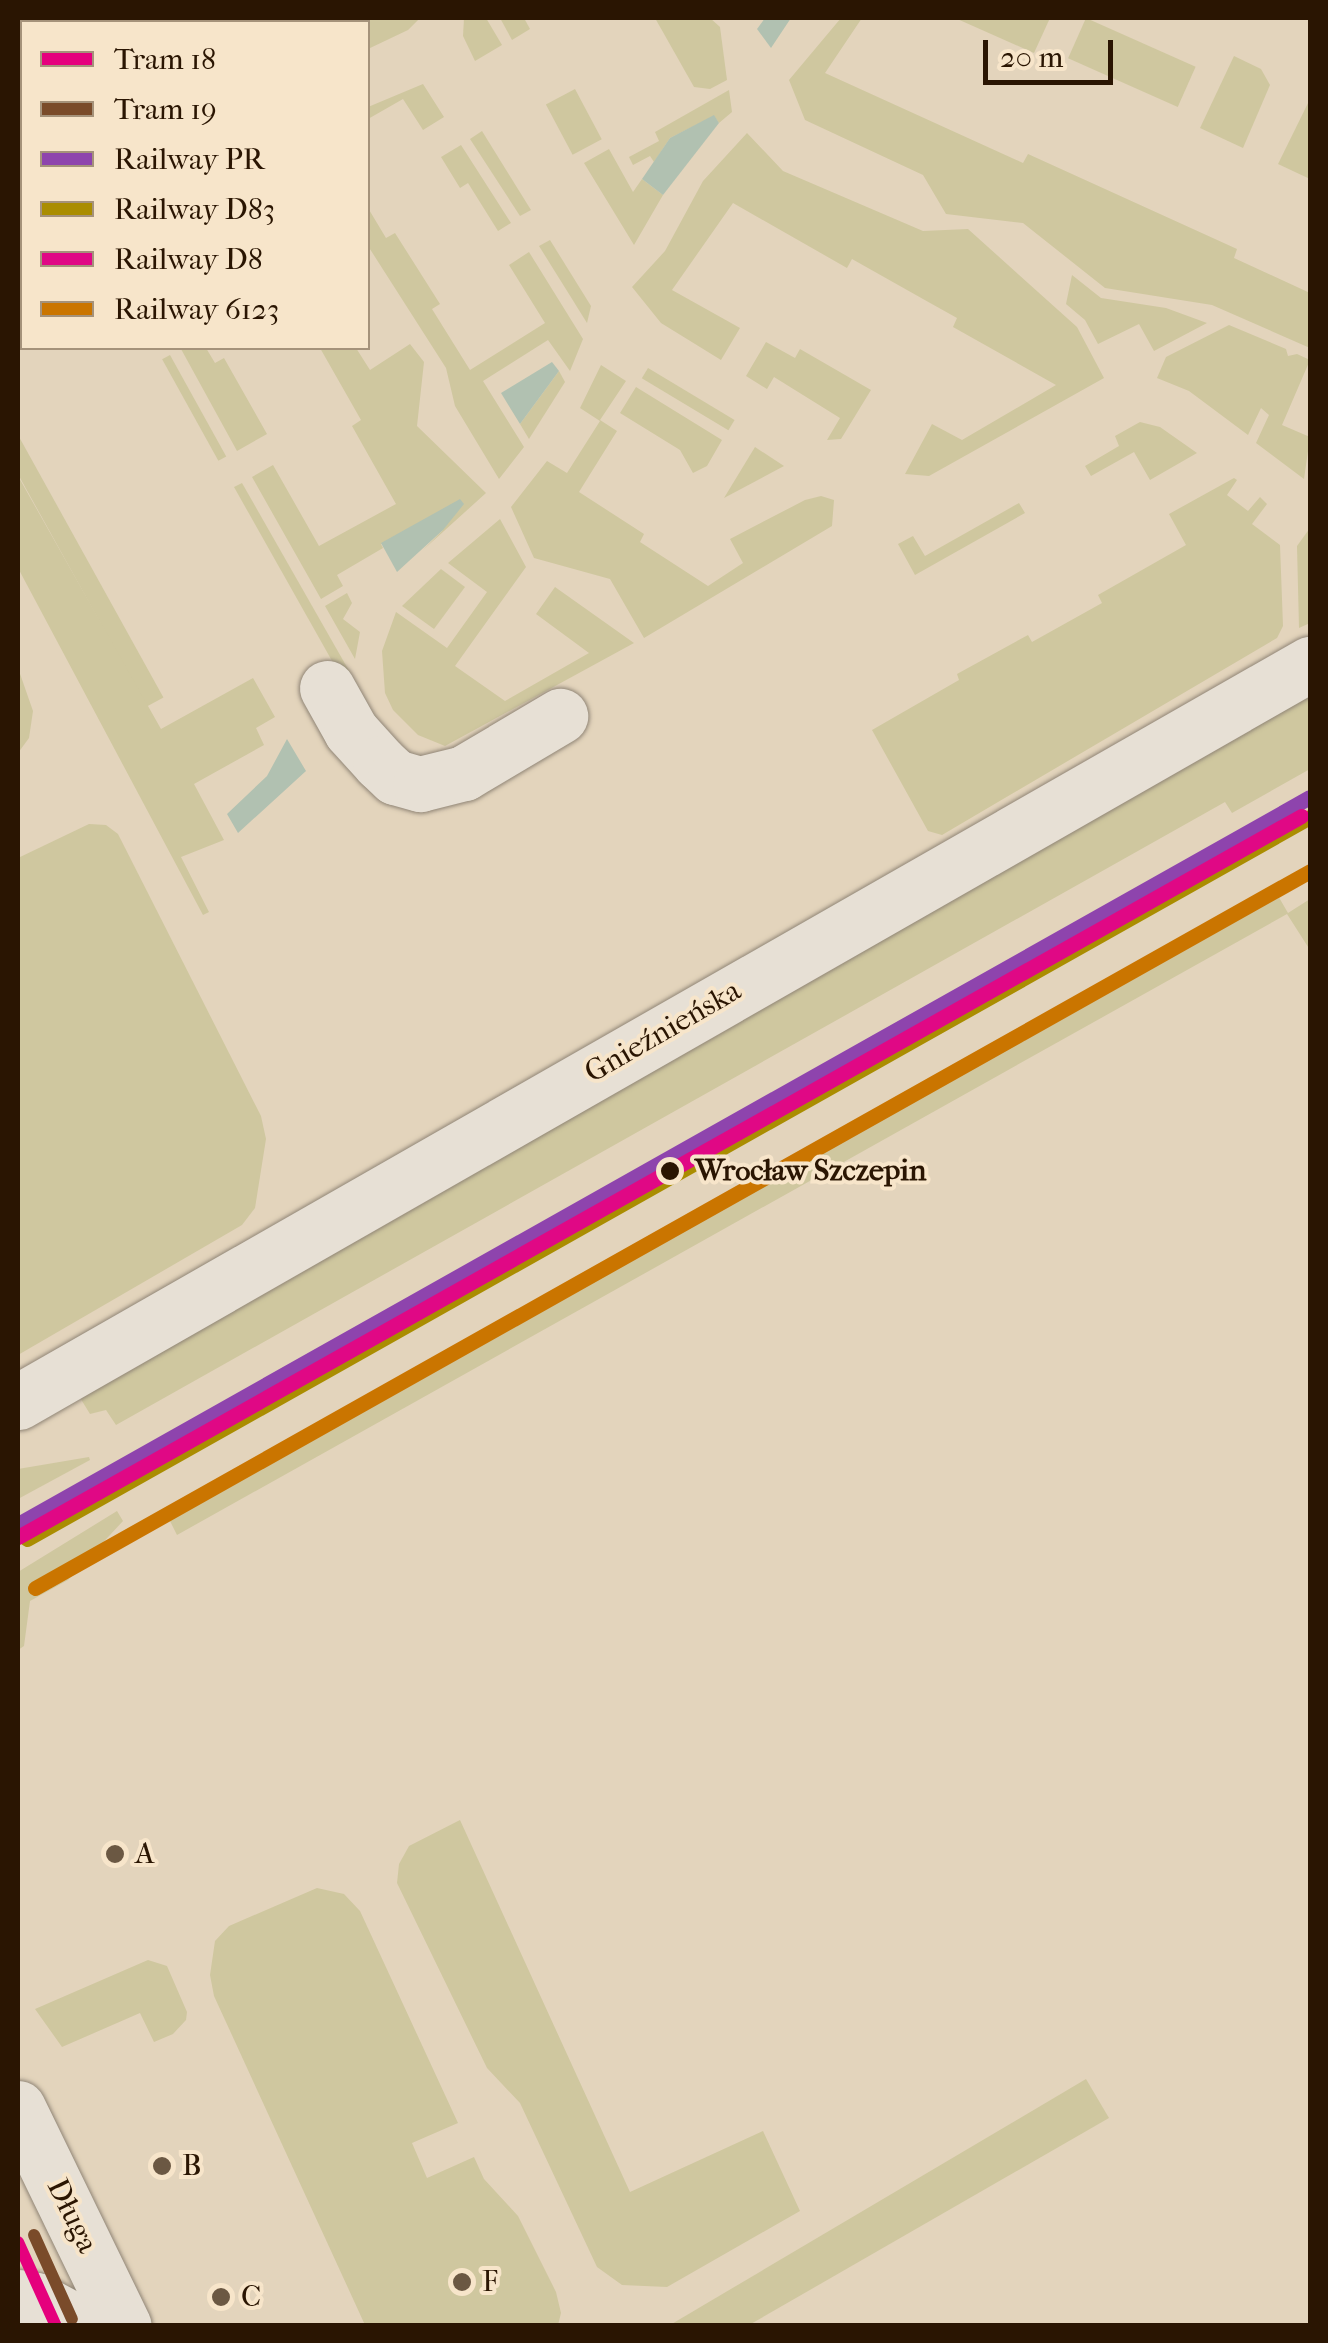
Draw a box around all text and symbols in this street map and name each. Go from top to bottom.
legend [20,20,370,350]
scale bar [988,20,1118,82]
text: 20 m [1000,40,1063,75]
text: Tram 18 [114,42,216,77]
text: Tram 19 [114,92,217,127]
text: Railway PR [114,142,265,177]
text: Railway D83 [114,192,275,227]
text: Railway D8 [114,242,263,277]
text: Railway 6123 [114,292,279,327]
street label: Gnieźnieńska [579,973,747,1091]
place label: Wrocław Szczepin [695,1153,926,1189]
marker: Wrocław Szczepin [654,1155,686,1187]
place label: A [135,1836,154,1872]
marker: A [104,1843,126,1865]
place label: B [182,2148,202,2184]
marker: B [151,2155,173,2177]
street label: Długa [39,2173,105,2259]
place label: F [482,2264,498,2300]
marker: F [451,2271,473,2293]
place label: C [241,2279,261,2315]
marker: C [210,2286,232,2308]

